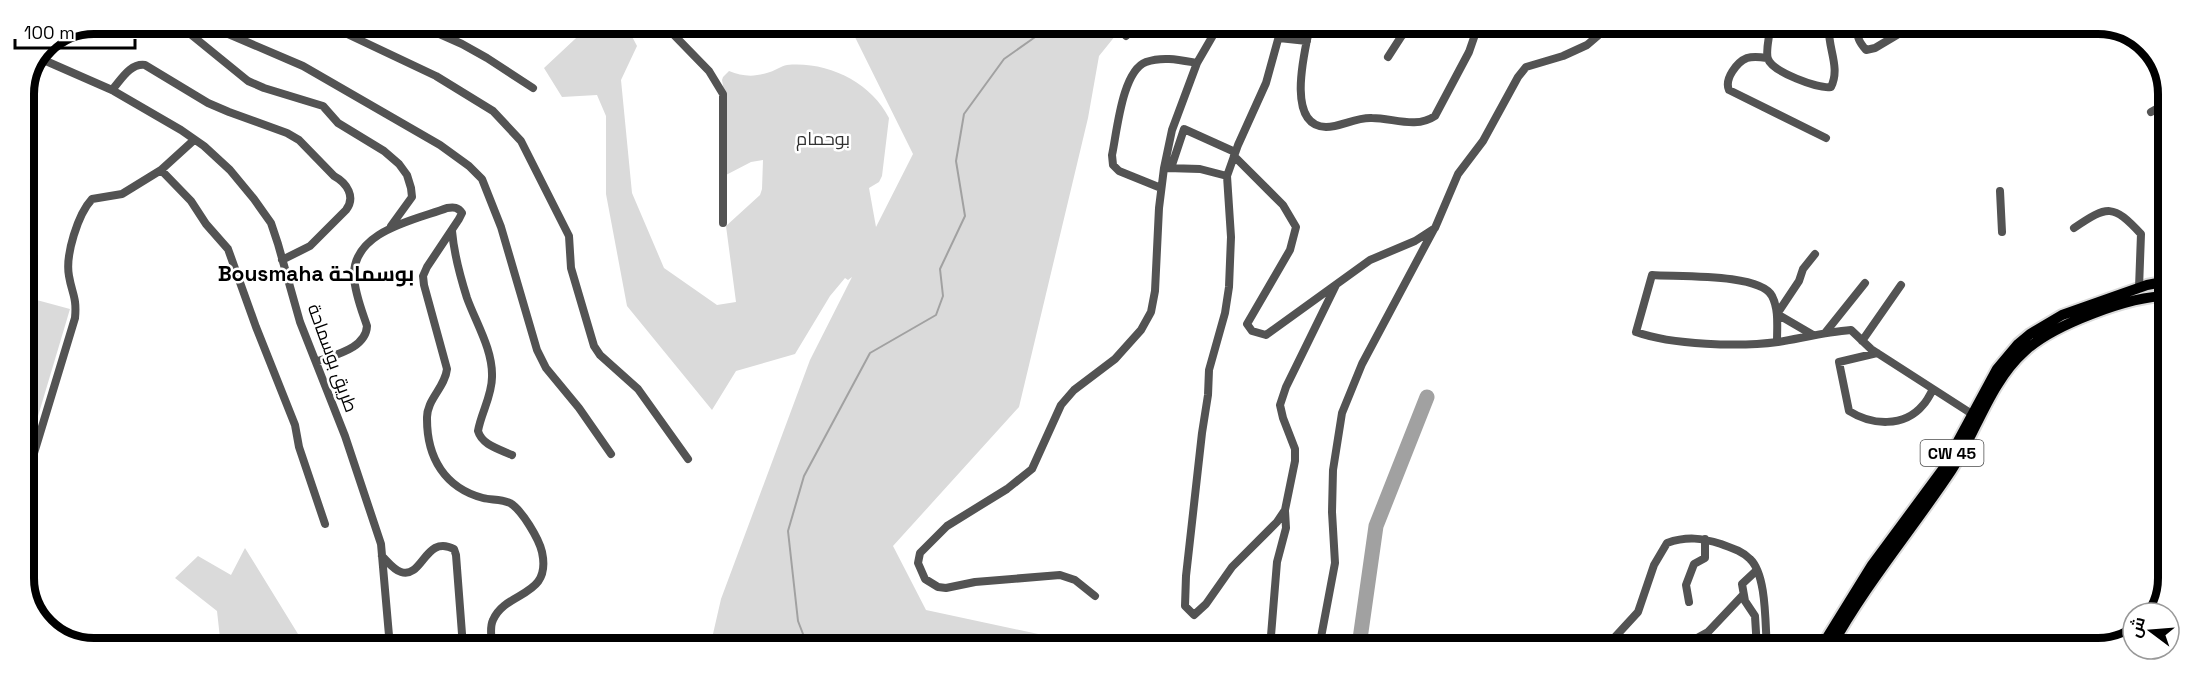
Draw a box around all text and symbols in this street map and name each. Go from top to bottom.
scale bar [15,12,135,50]
text: 100 m [24,21,75,44]
park label: بوحمام [796,127,850,151]
district label: Bousmaha بوسماحة [218,260,414,287]
street label: طريق بوسماحة [302,301,363,416]
road number: CW 45 [1920,440,1984,466]
north arrow [2121,601,2181,661]
text: ش [2124,614,2150,640]

